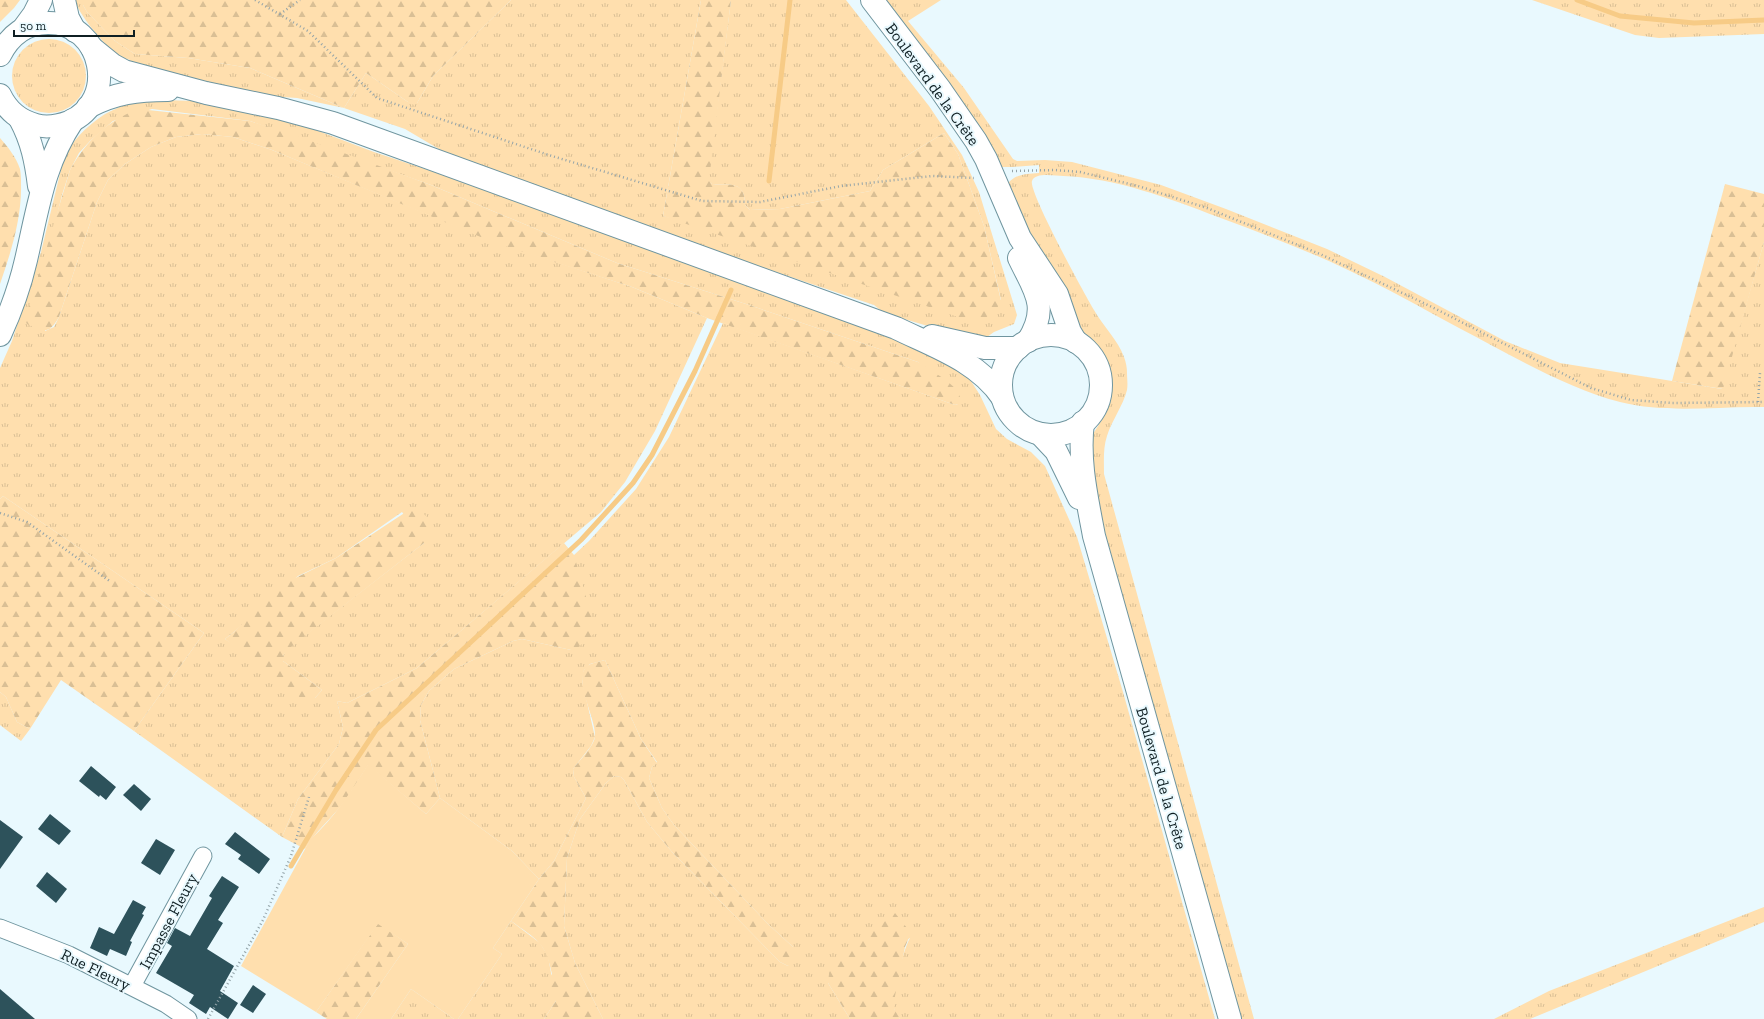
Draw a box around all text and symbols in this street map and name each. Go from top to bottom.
scale bar [14,12,134,38]
text: 50 m [20,19,47,33]
street label: Boulevard de la Crête [882,19,983,149]
street label: Boulevard de la Crête [1132,705,1191,851]
street label: Impasse Fleury [135,870,202,972]
street label: Rue Fleury [58,945,134,995]

